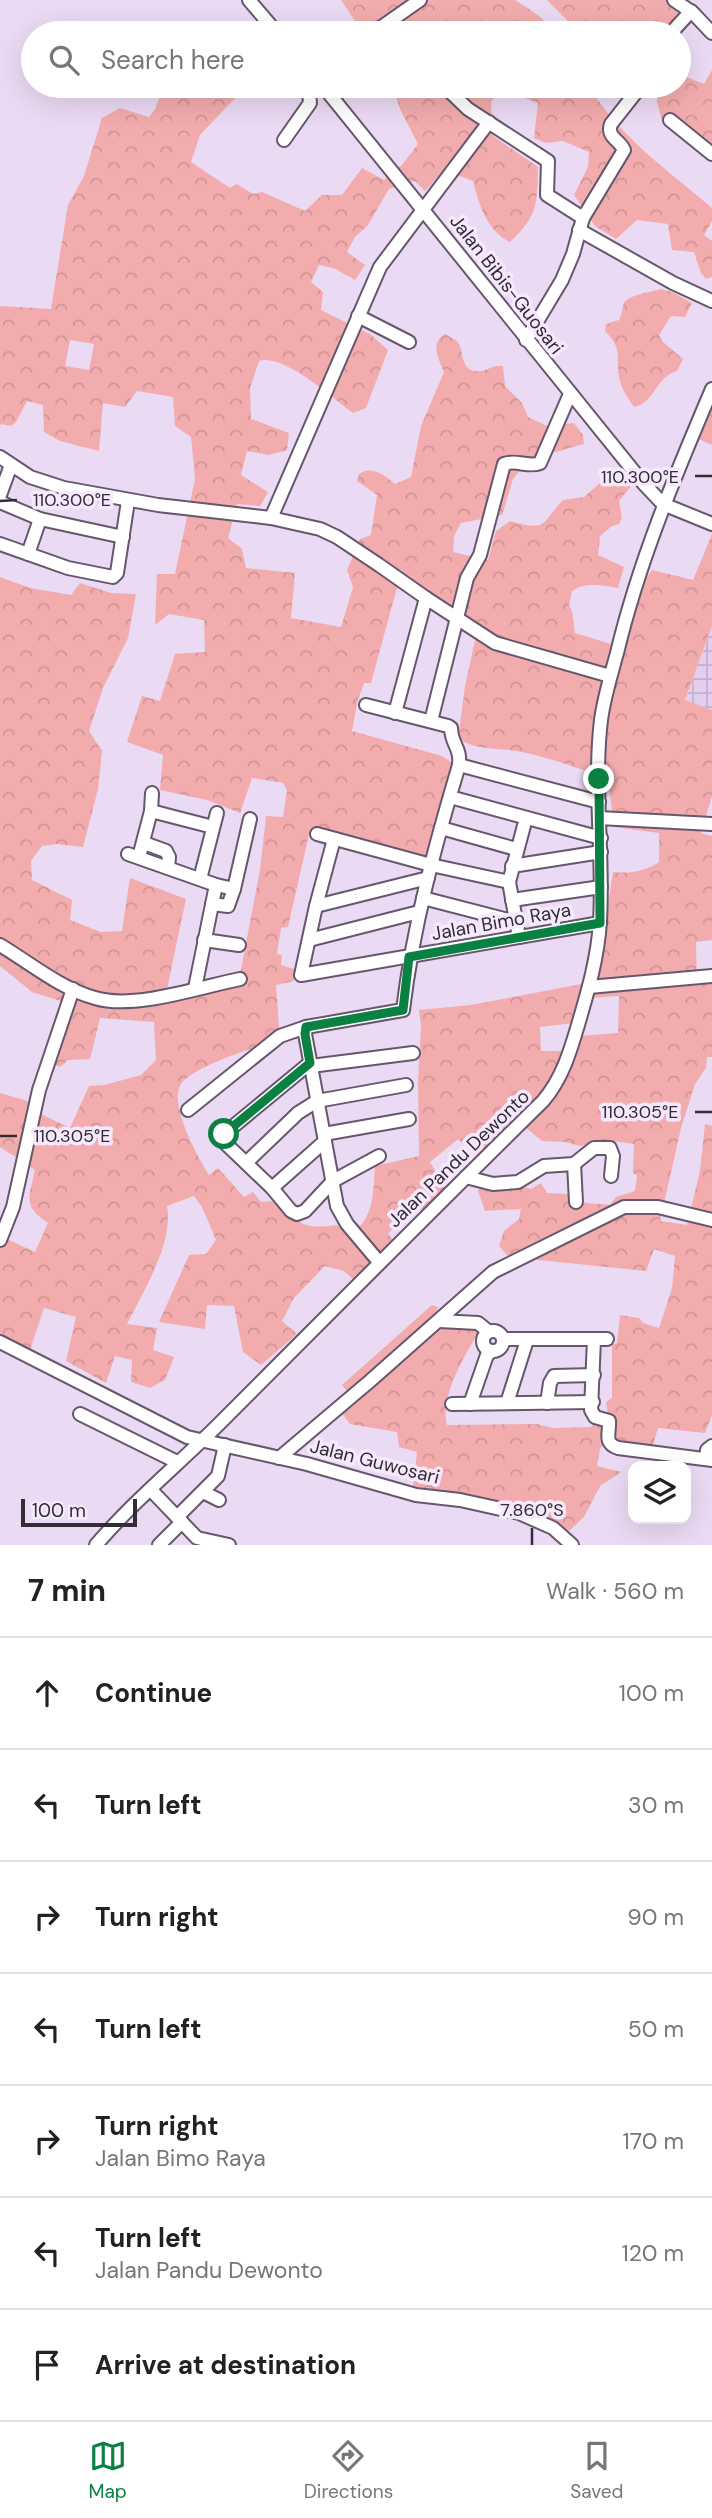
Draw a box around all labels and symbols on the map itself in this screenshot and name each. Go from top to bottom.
street label: Jalan Bibis-Guosari [444,209,569,359]
text: 110.300°E [601,465,679,489]
text: 110.300°E [33,488,111,512]
route end [583,763,614,794]
street label: Jalan Bimo Raya [429,897,573,946]
street label: Jalan Pandu Dewonto [382,1084,535,1233]
text: 110.305°E [602,1100,678,1124]
route start [208,1118,239,1149]
text: 110.305°E [34,1124,110,1148]
street label: Jalan Guwosari [308,1433,442,1490]
scale bar [21,1496,136,1528]
text: 7.860°S [500,1498,564,1522]

